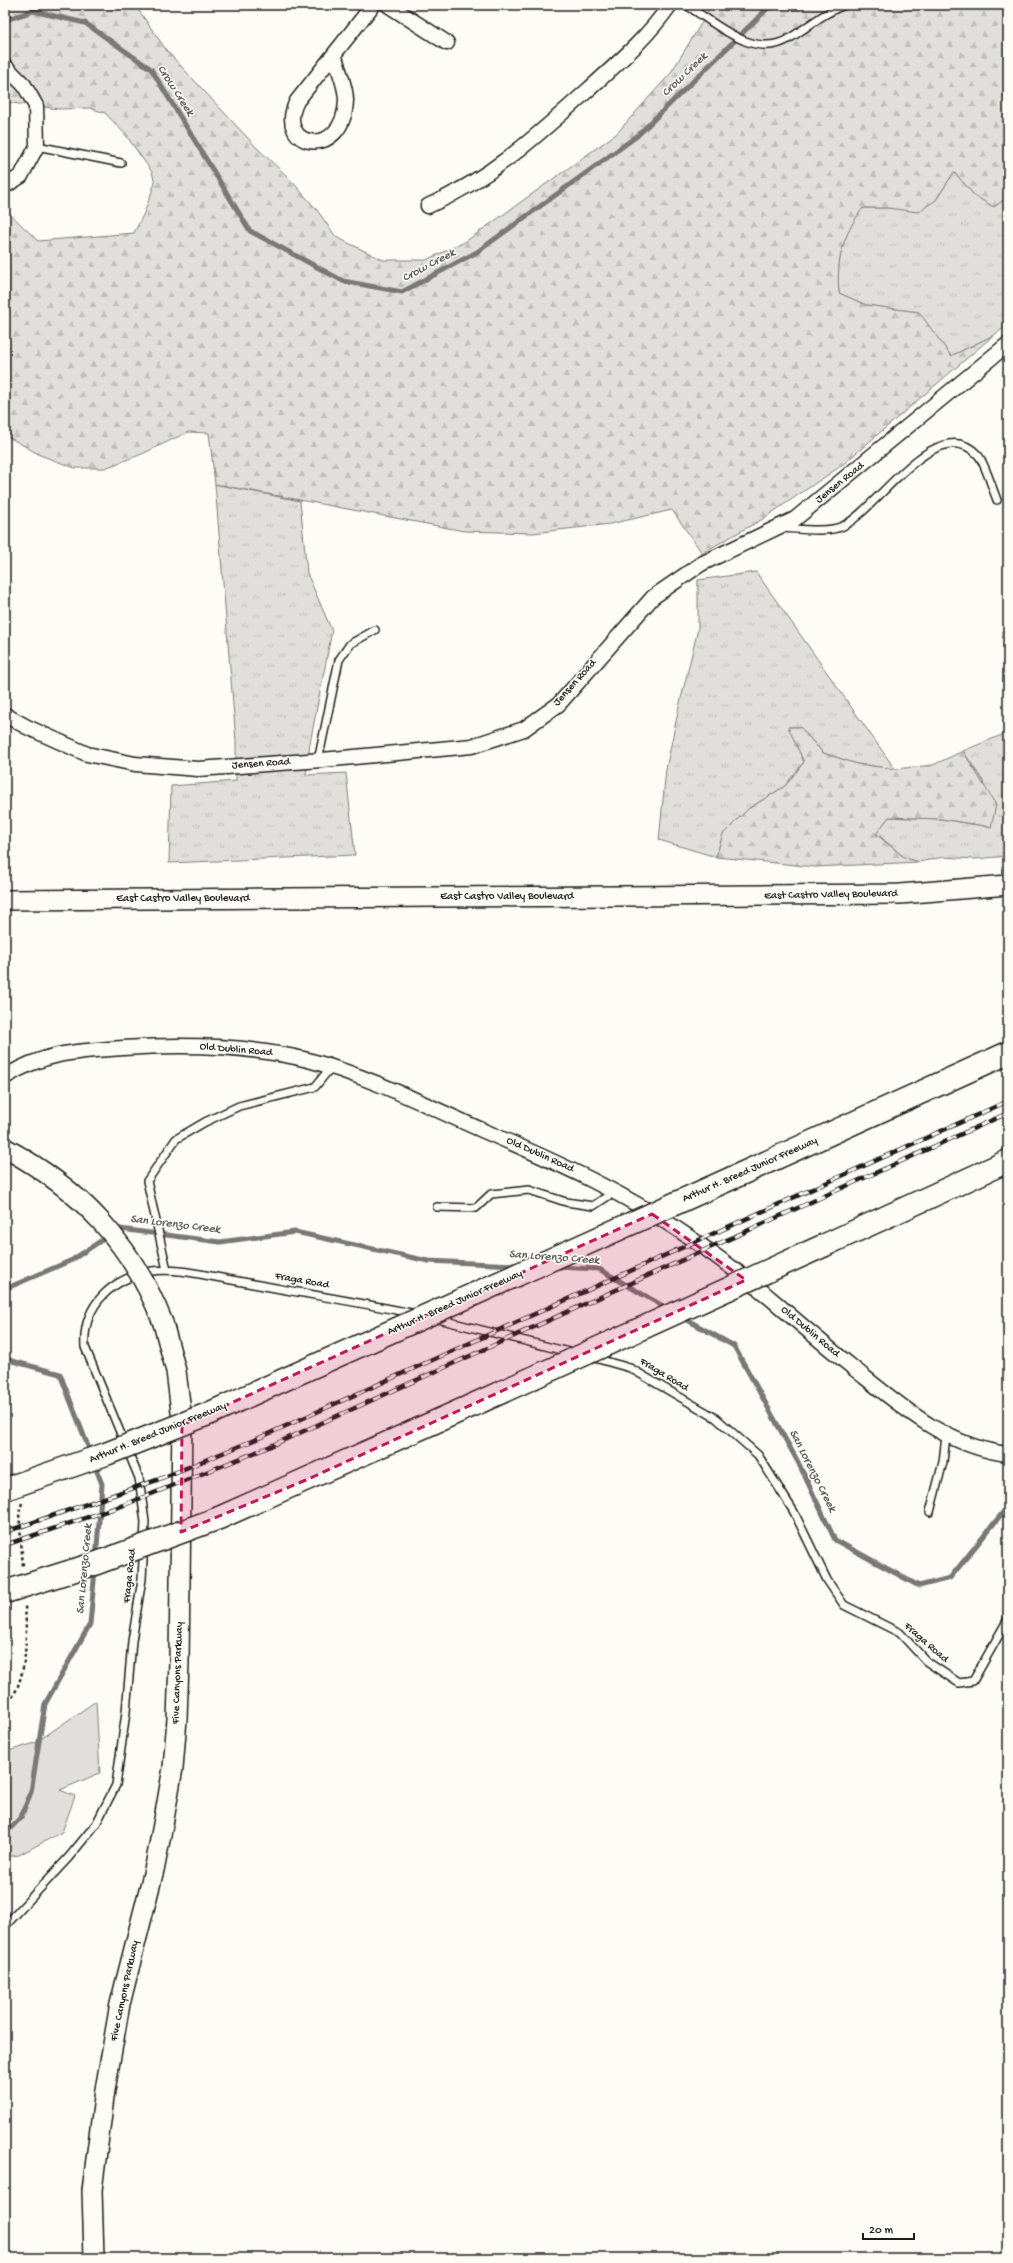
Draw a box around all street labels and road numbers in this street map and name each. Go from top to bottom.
street label: Jensen Road [814,459,868,506]
street label: Jensen Road [551,656,600,709]
street label: Jensen Road [231,756,292,772]
street label: East Castro Valley Boulevard [764,888,899,902]
street label: East Castro Valley Boulevard [440,891,575,903]
street label: East Castro Valley Boulevard [116,893,251,905]
street label: Old Dublin Road [199,1041,274,1059]
street label: Arthur H. Breed Junior Freeway [681,1134,820,1205]
street label: Old Dublin Road [504,1135,577,1176]
street label: Arthur H. Breed Junior Freeway [386,1267,525,1338]
street label: Fraga Road [273,1270,331,1292]
street label: Old Dublin Road [778,1304,843,1361]
street label: Fraga Road [637,1355,692,1395]
street label: Arthur H. Breed Junior Freeway [88,1400,229,1466]
street label: Fraga Road [121,1547,139,1605]
street label: Fraga Road [901,1620,952,1666]
street label: Five Canyons Parkway [170,1621,186,1725]
street label: Five Canyons Parkway [108,1939,142,2043]

